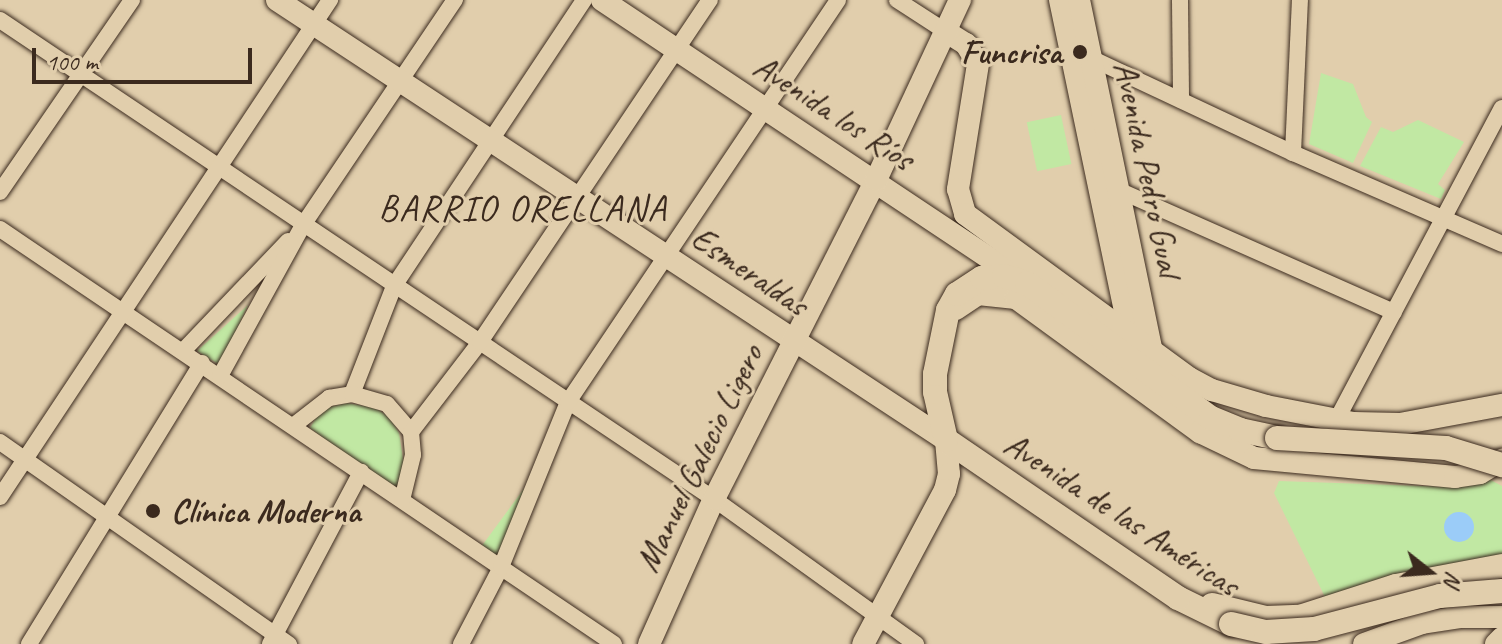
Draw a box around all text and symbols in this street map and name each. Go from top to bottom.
scale bar [36,32,256,82]
place label: Funcrisa [961,32,1062,72]
marker: Funcrisa [1069,41,1091,63]
street label: Avenida los Ríos [746,45,922,179]
text: 100 m [46,47,98,77]
street label: Avenida Pedro Gual [1105,59,1191,279]
district label: BARRIO ORELLANA [381,187,665,231]
street label: Esmeraldas [684,217,816,325]
street label: Manuel Galecio Ligero [626,338,772,578]
street label: Avenida de las Américas [997,423,1247,605]
place label: Clínica Moderna [171,491,361,531]
marker: Clínica Moderna [142,500,164,522]
north arrow [1390,532,1470,612]
text: N [1438,568,1468,590]

